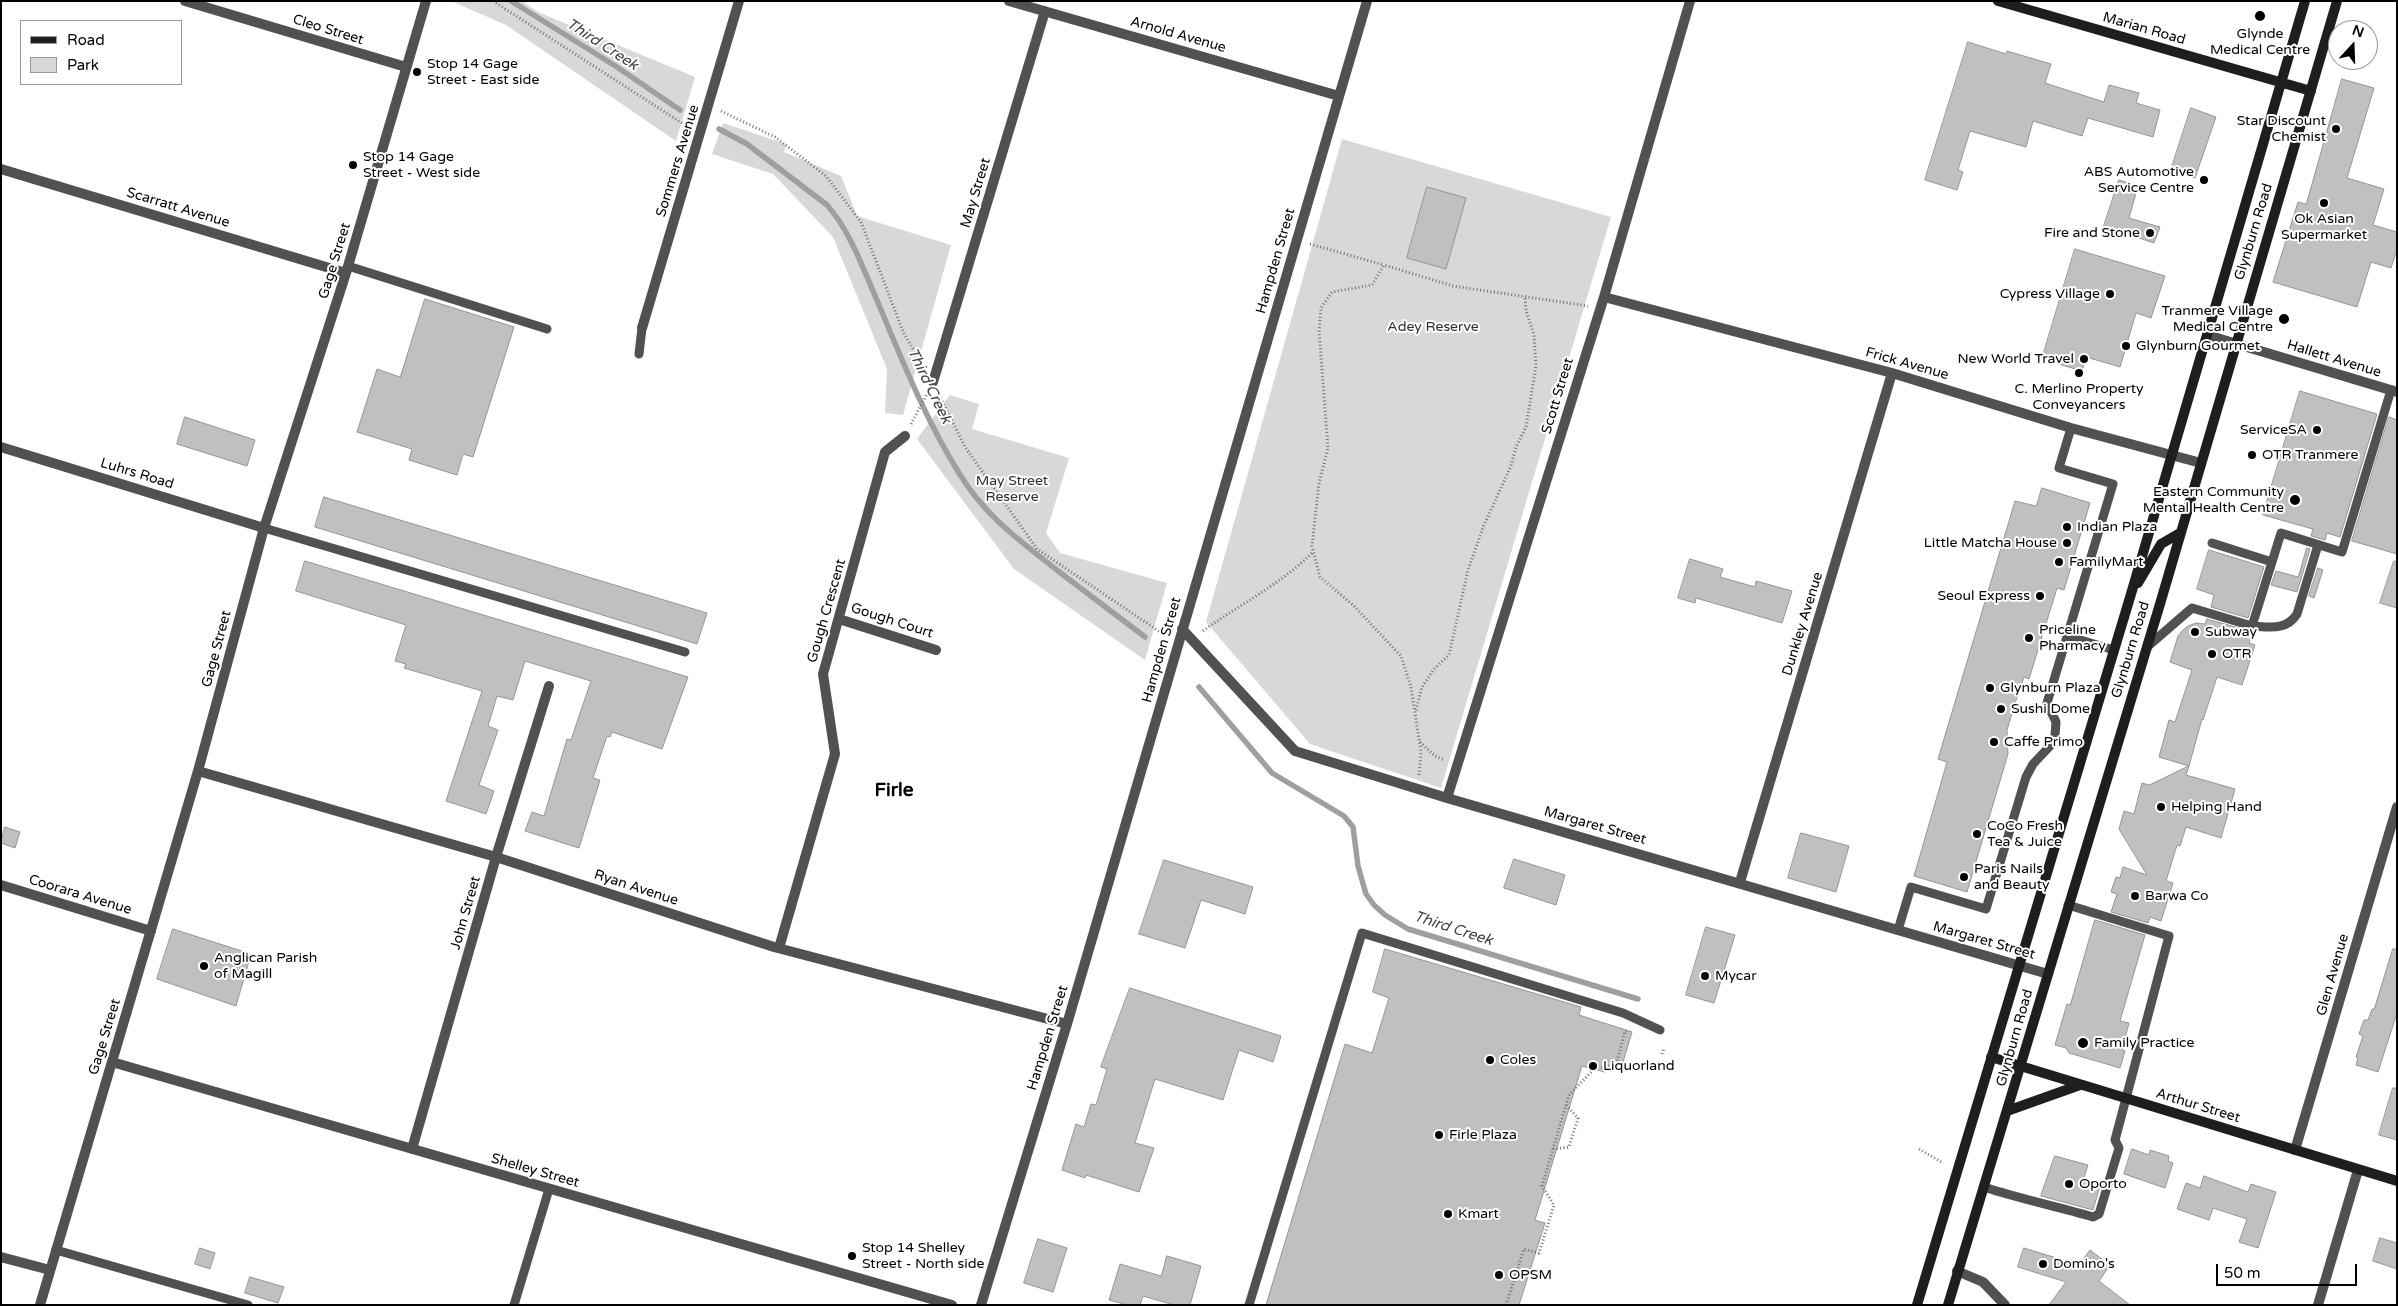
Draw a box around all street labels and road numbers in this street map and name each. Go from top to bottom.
street label: Marian Road [2101,9,2187,49]
street label: Cleo Street [290,11,366,49]
street label: Arnold Avenue [1128,13,1228,57]
street label: Sommers Avenue [653,103,703,219]
street label: May Street [957,156,995,230]
street label: Glynburn Road [2231,182,2277,282]
street label: Scarratt Avenue [124,184,232,232]
street label: Hampden Street [1253,206,1299,316]
street label: Gage Street [315,221,355,301]
street label: Hallett Avenue [2285,337,2383,381]
street label: Frick Avenue [1863,344,1951,384]
street label: Scott Street [1538,356,1578,436]
street label: Luhrs Road [98,455,176,493]
street label: Gough Crescent [804,557,850,665]
street label: Dunkley Avenue [1779,570,1827,678]
street label: Hampden Street [1139,595,1185,705]
street label: Gough Court [849,600,935,642]
street label: Glynburn Road [2108,600,2154,700]
street label: Gage Street [199,609,235,689]
street label: Margaret Street [1542,803,1648,849]
street label: Ryan Avenue [592,866,680,910]
street label: Coorara Avenue [27,871,133,919]
street label: John Street [447,874,485,952]
street label: Margaret Street [1931,918,2037,964]
street label: Glen Avenue [2313,932,2353,1018]
street label: Hampden Street [1024,983,1072,1093]
street label: Glynburn Road [1993,988,2037,1088]
street label: Gage Street [85,997,125,1077]
street label: Arthur Street [2154,1085,2242,1127]
street label: Shelley Street [489,1150,581,1192]

